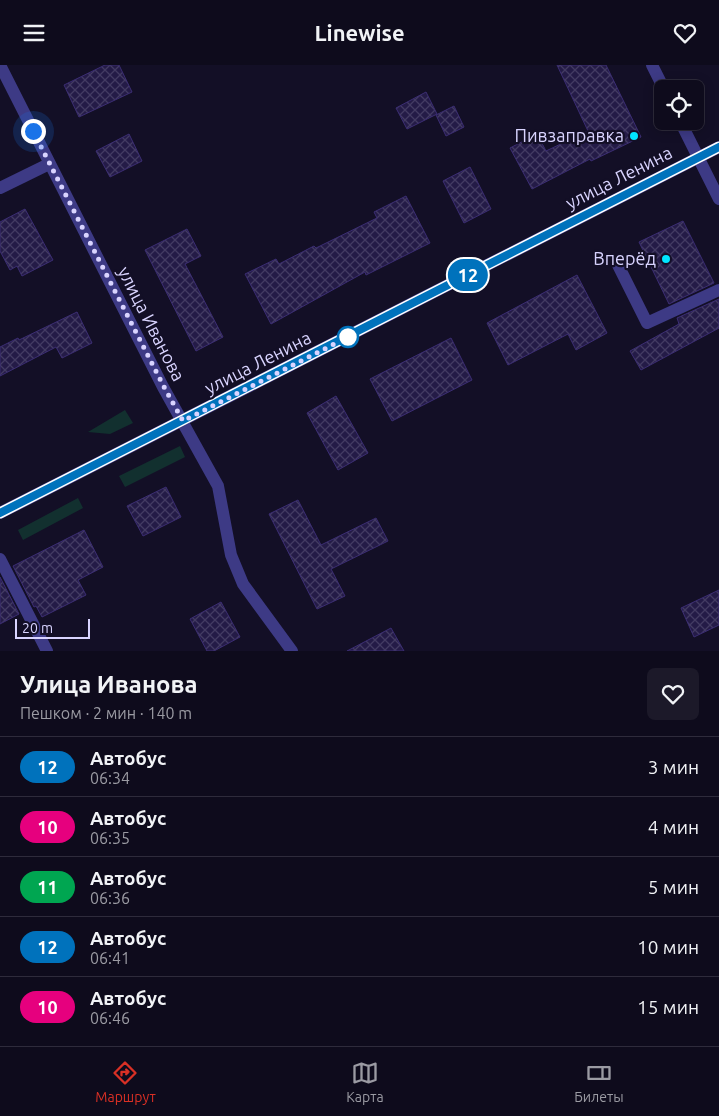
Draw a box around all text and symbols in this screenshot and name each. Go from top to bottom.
icon: menu [20,19,48,47]
icon: heart [671,19,699,47]
text: Linewise [314,20,405,45]
map controls [654,80,704,130]
button: locate [654,80,704,130]
your location [21,119,46,144]
place label: Пивзаправка [515,125,624,145]
marker: Пивзаправка [628,130,640,142]
street label: улица Ленина [562,142,675,213]
place label: Вперёд [593,248,656,268]
marker: Вперёд [660,253,672,265]
line badge: 12 [446,259,490,291]
street label: улица Иванова [114,263,189,384]
text: 12 [458,265,478,285]
unlabelled marker [337,326,359,348]
street label: улица Ленина [201,327,314,398]
scale bar [15,616,90,639]
text: 20 m [22,620,53,636]
button: heart [647,668,699,720]
text: Улица Иванова [20,671,198,698]
text: Пешком · 2 мин · 140 m [20,704,192,722]
text: Автобус [90,747,166,769]
text: 3 мин [648,756,699,778]
text: 12 [37,757,58,777]
text: 06:34 [90,769,130,787]
text: Автобус [90,807,166,829]
text: 4 мин [648,816,699,838]
text: 10 [37,817,58,837]
text: 06:35 [90,829,130,847]
text: Автобус [90,867,166,889]
text: 5 мин [648,876,699,898]
text: 11 [37,877,58,897]
text: 06:36 [90,889,130,907]
text: Автобус [90,927,166,949]
text: 10 мин [637,936,699,958]
text: 12 [37,937,58,957]
text: 06:41 [90,949,130,967]
text: Автобус [90,987,166,1009]
text: 15 мин [637,996,699,1018]
text: 10 [37,997,58,1017]
text: 06:46 [90,1009,130,1027]
tab: Маршрут [95,1059,156,1105]
tab: Карта [346,1059,384,1105]
tab: Билеты [574,1059,624,1105]

